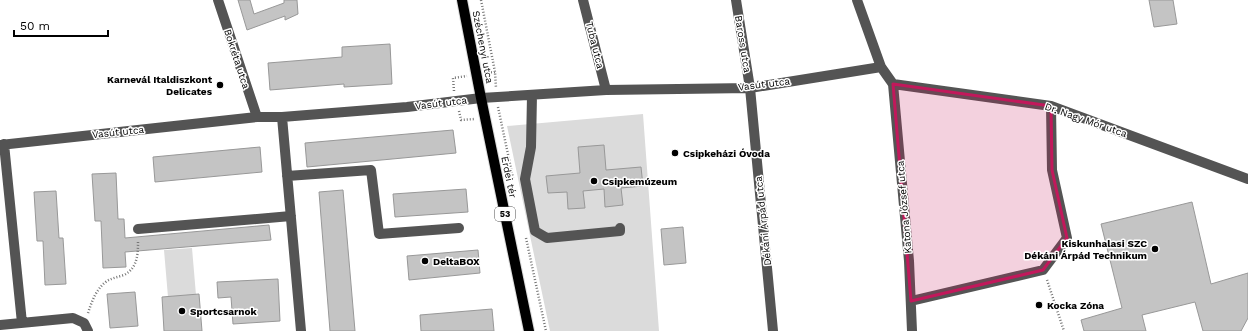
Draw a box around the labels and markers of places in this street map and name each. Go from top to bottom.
place label: Karnevál Italdiszkont Delicates [107,74,213,97]
marker: Karnevál Italdiszkont Delicates [215,80,225,90]
marker: Csipkeházi Óvoda [670,148,680,158]
place label: Csipkeházi Óvoda [683,148,770,159]
marker: Csipkemúzeum [589,176,599,186]
place label: Csipkemúzeum [602,176,677,187]
place label: Kiskunhalasi SZC Dékáni Árpád Technikum [1024,238,1147,261]
marker: Kiskunhalasi SZC Dékáni Árpád Technikum [1150,244,1160,254]
marker: DeltaBOX [420,256,430,266]
place label: DeltaBOX [433,256,480,267]
marker: Kocka Zóna [1034,300,1044,310]
place label: Kocka Zóna [1047,300,1104,311]
marker: Sportcsarnok [177,306,187,316]
place label: Sportcsarnok [190,306,258,317]

